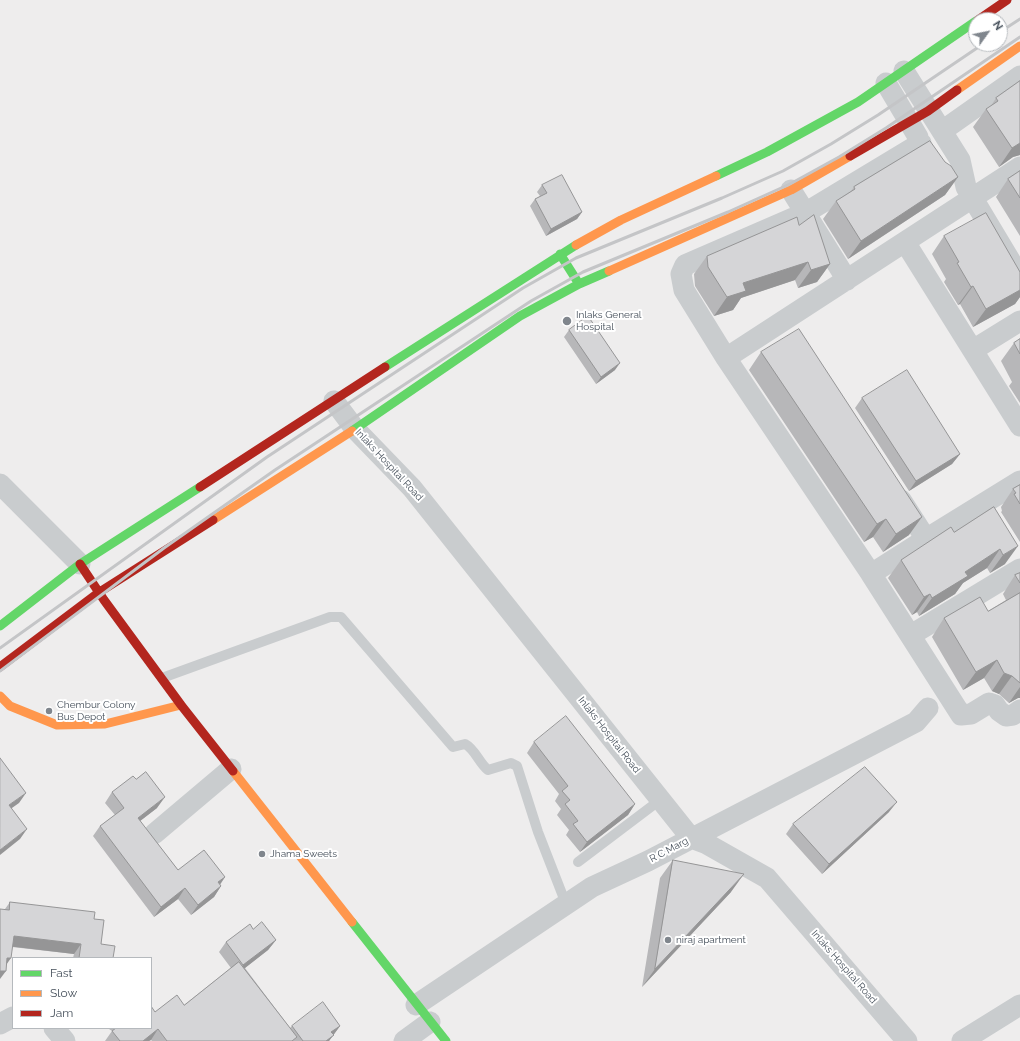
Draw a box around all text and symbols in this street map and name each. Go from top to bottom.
north arrow [968,12,1008,52]
text: N [990,19,1005,33]
place label: Inlaks General Hospital [576,309,642,332]
marker: Inlaks General Hospital [561,315,573,327]
street label: Inlaks Hospital Road [353,427,425,503]
street label: Inlaks Hospital Road [575,694,643,776]
place label: Chembur Colony Bus Depot [57,699,136,722]
marker: Chembur Colony Bus Depot [44,706,54,716]
street label: R C Marg [648,835,690,865]
place label: Jhama Sweets [270,848,337,860]
marker: Jhama Sweets [257,849,267,859]
street label: Inlaks Hospital Road [809,928,879,1006]
place label: niraj apartment [676,934,746,946]
marker: niraj apartment [663,935,673,945]
legend [12,957,152,1029]
text: Fast [50,966,73,980]
text: Slow [50,986,77,1000]
text: Jam [50,1006,73,1020]

